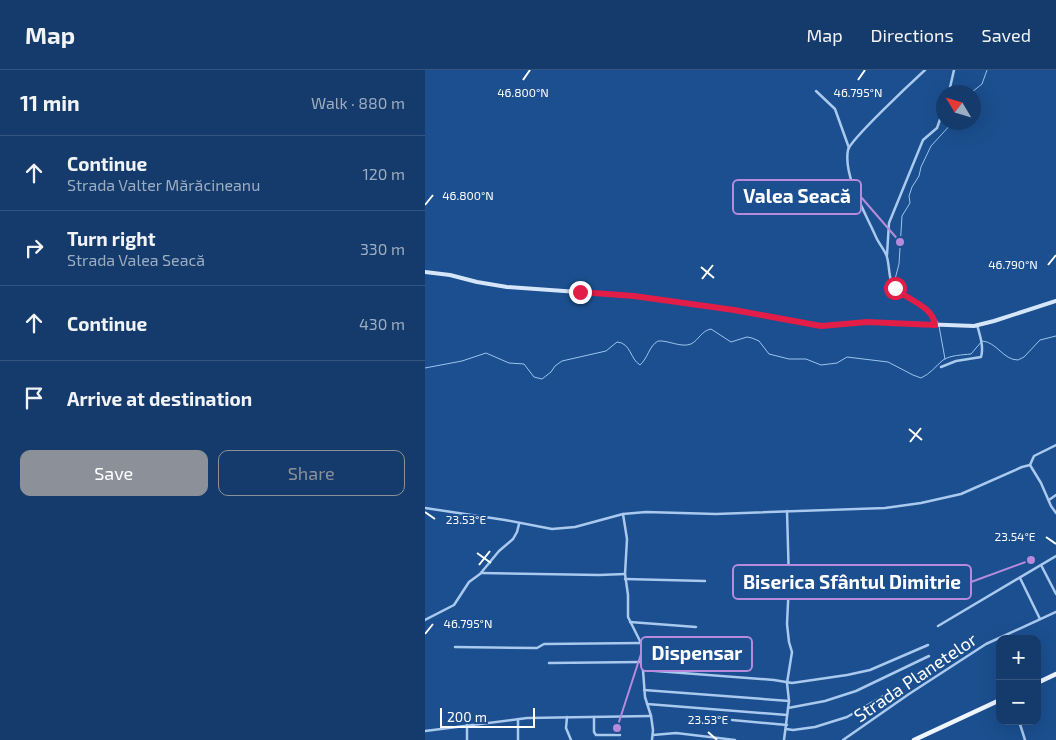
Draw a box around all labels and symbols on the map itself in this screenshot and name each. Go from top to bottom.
text: 46.800°N [497,85,549,99]
text: 46.795°N [834,85,882,99]
north arrow [936,85,981,130]
callout: Valea Seacă [733,180,861,214]
text: Valea Seacă [743,184,851,207]
text: 46.800°N [442,188,494,202]
text: 46.790°N [988,257,1038,271]
route start [884,277,907,300]
route end [569,281,592,304]
text: 23.53°E [446,512,486,526]
text: 23.54°E [994,529,1036,543]
callout: Biserica Sfântul Dimitrie [733,565,971,599]
text: Biserica Sfântul Dimitrie [743,570,961,593]
text: 46.795°N [444,616,492,630]
street label: Strada Planetelor [849,628,981,726]
callout: Dispensar [641,637,752,671]
text: Dispensar [652,641,742,664]
scale bar [440,705,535,728]
text: 23.53°E [688,712,728,726]

